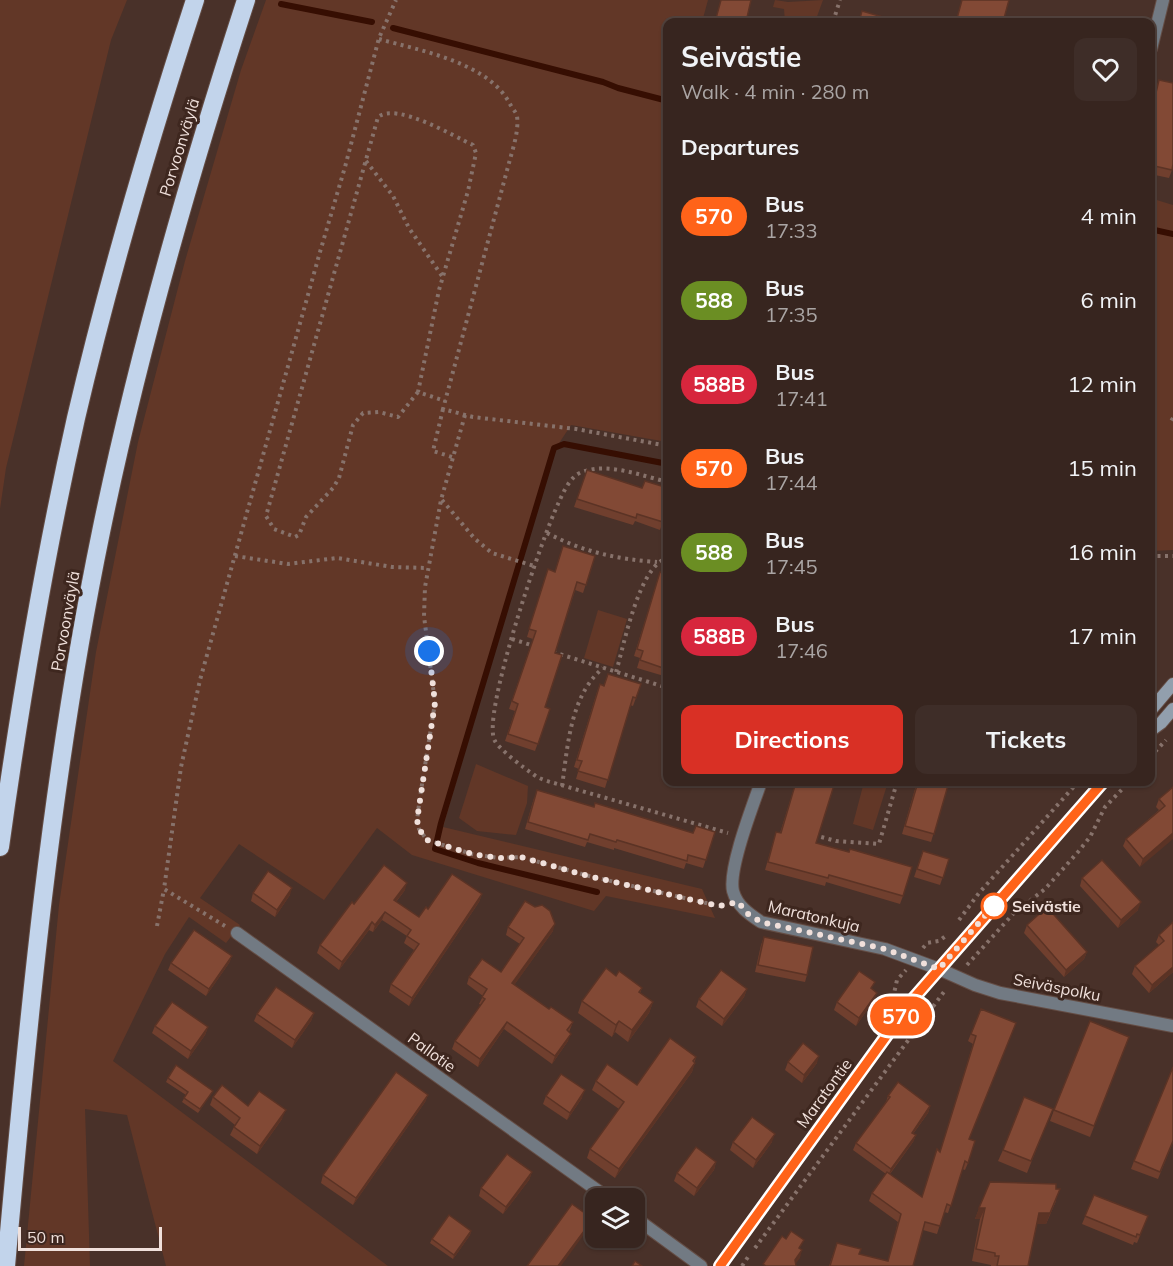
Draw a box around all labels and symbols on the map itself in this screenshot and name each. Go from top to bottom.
street label: Porvoonväylä [155,96,203,198]
street label: Porvoonväylä [46,569,84,673]
your location [414,636,444,666]
marker: Seivästie [981,893,1007,919]
street label: Maratonkuja [766,896,862,936]
place label: Seivästie [1012,896,1081,916]
street label: Seiväspolku [1012,969,1102,1005]
line badge: 570 [866,996,936,1036]
street label: Pallotie [404,1028,460,1076]
street label: Maratontie [792,1054,856,1132]
scale bar [18,1224,162,1252]

